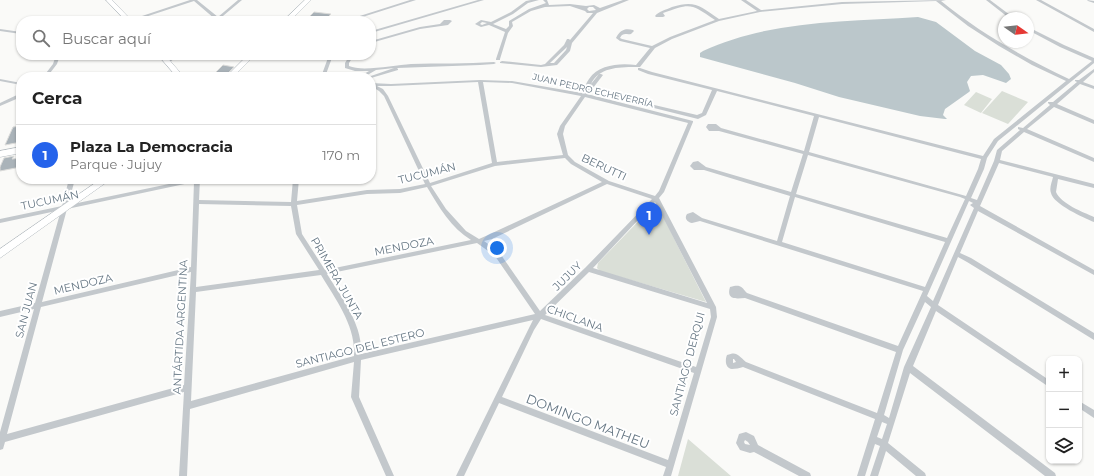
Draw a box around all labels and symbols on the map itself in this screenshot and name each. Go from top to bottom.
north arrow [998,12,1034,48]
street label: JUAN PEDRO ECHEVERRÍA [530,70,655,109]
street label: BERUTTI [579,150,629,184]
street label: TUCUMÁN [397,159,457,187]
street label: TUCUMÁN [20,187,80,213]
pin: 1 [636,202,662,235]
street label: MENDOZA [373,233,435,259]
street label: PRIMERA JUNTA [308,234,366,322]
your location [487,238,507,258]
street label: ANTÁRTIDA ARGENTINA [169,259,191,395]
street label: JUJUY [549,259,584,294]
street label: MENDOZA [52,270,114,298]
street label: SAN JUAN [12,280,40,340]
street label: CHICLANA [545,301,605,335]
street label: SANTIAGO DERQUI [666,310,708,418]
street label: SANTIAGO DEL ESTERO [294,325,426,371]
street label: DOMINGO MATHEU [524,390,652,452]

